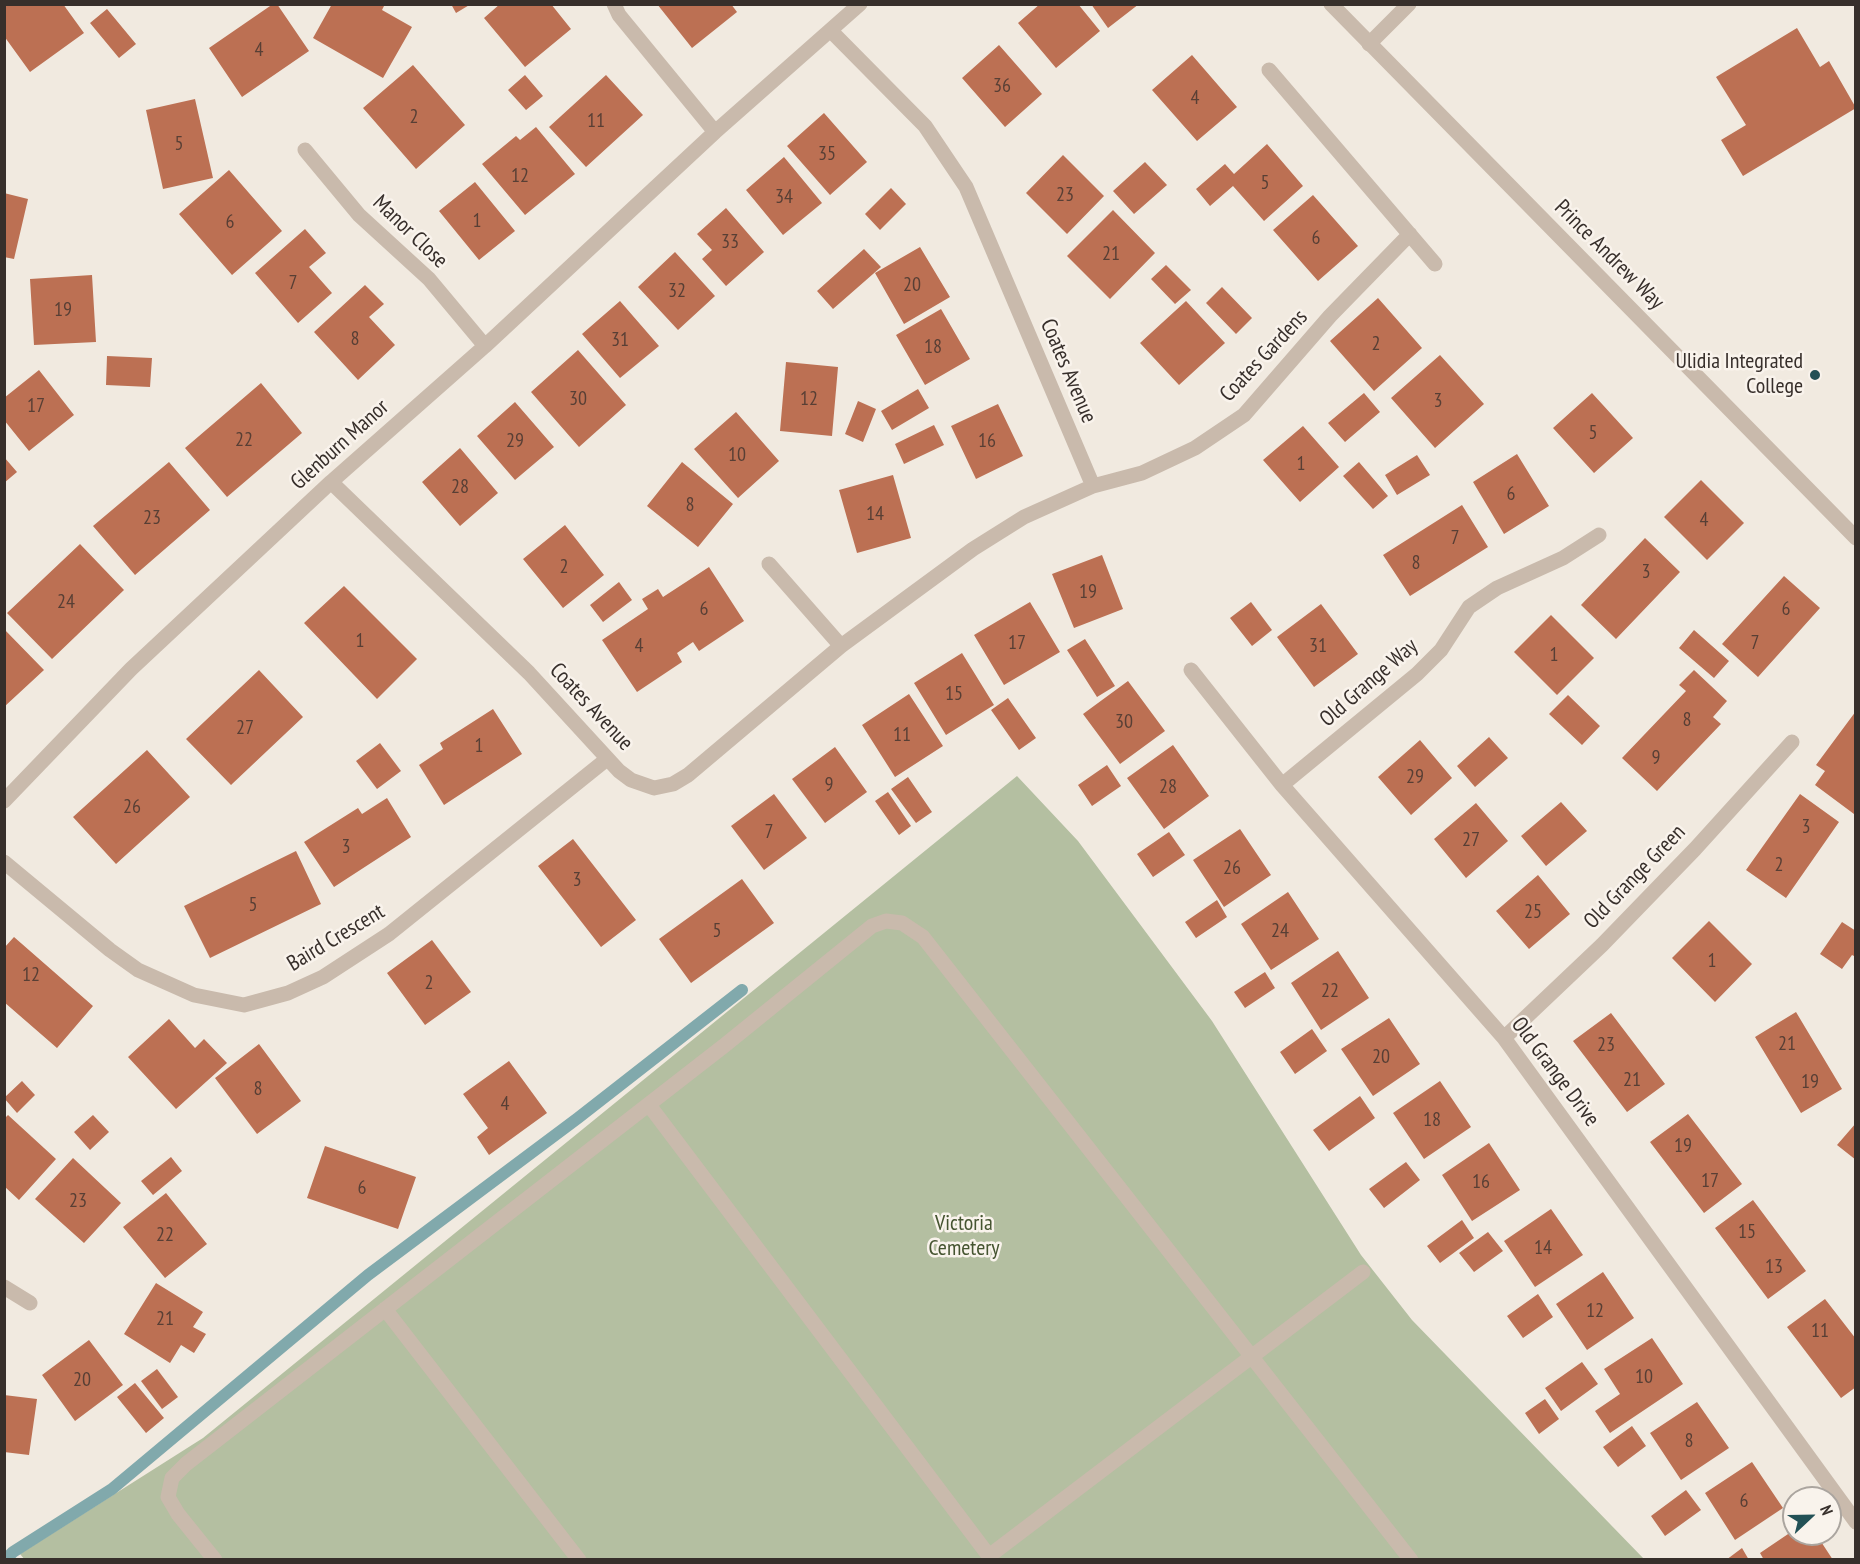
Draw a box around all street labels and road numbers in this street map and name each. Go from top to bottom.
street label: Manor Close [367,190,453,274]
street label: Prince Andrew Way [1549,195,1669,315]
street label: Coates Gardens [1215,305,1313,407]
street label: Coates Avenue [1034,315,1102,427]
street label: Glenburn Manor [286,394,394,496]
street label: Old Grange Way [1315,633,1423,733]
street label: Coates Avenue [544,658,638,756]
street label: Old Grange Green [1579,819,1691,935]
street label: Baird Crescent [283,899,389,977]
street label: Old Grange Drive [1505,1012,1605,1132]

